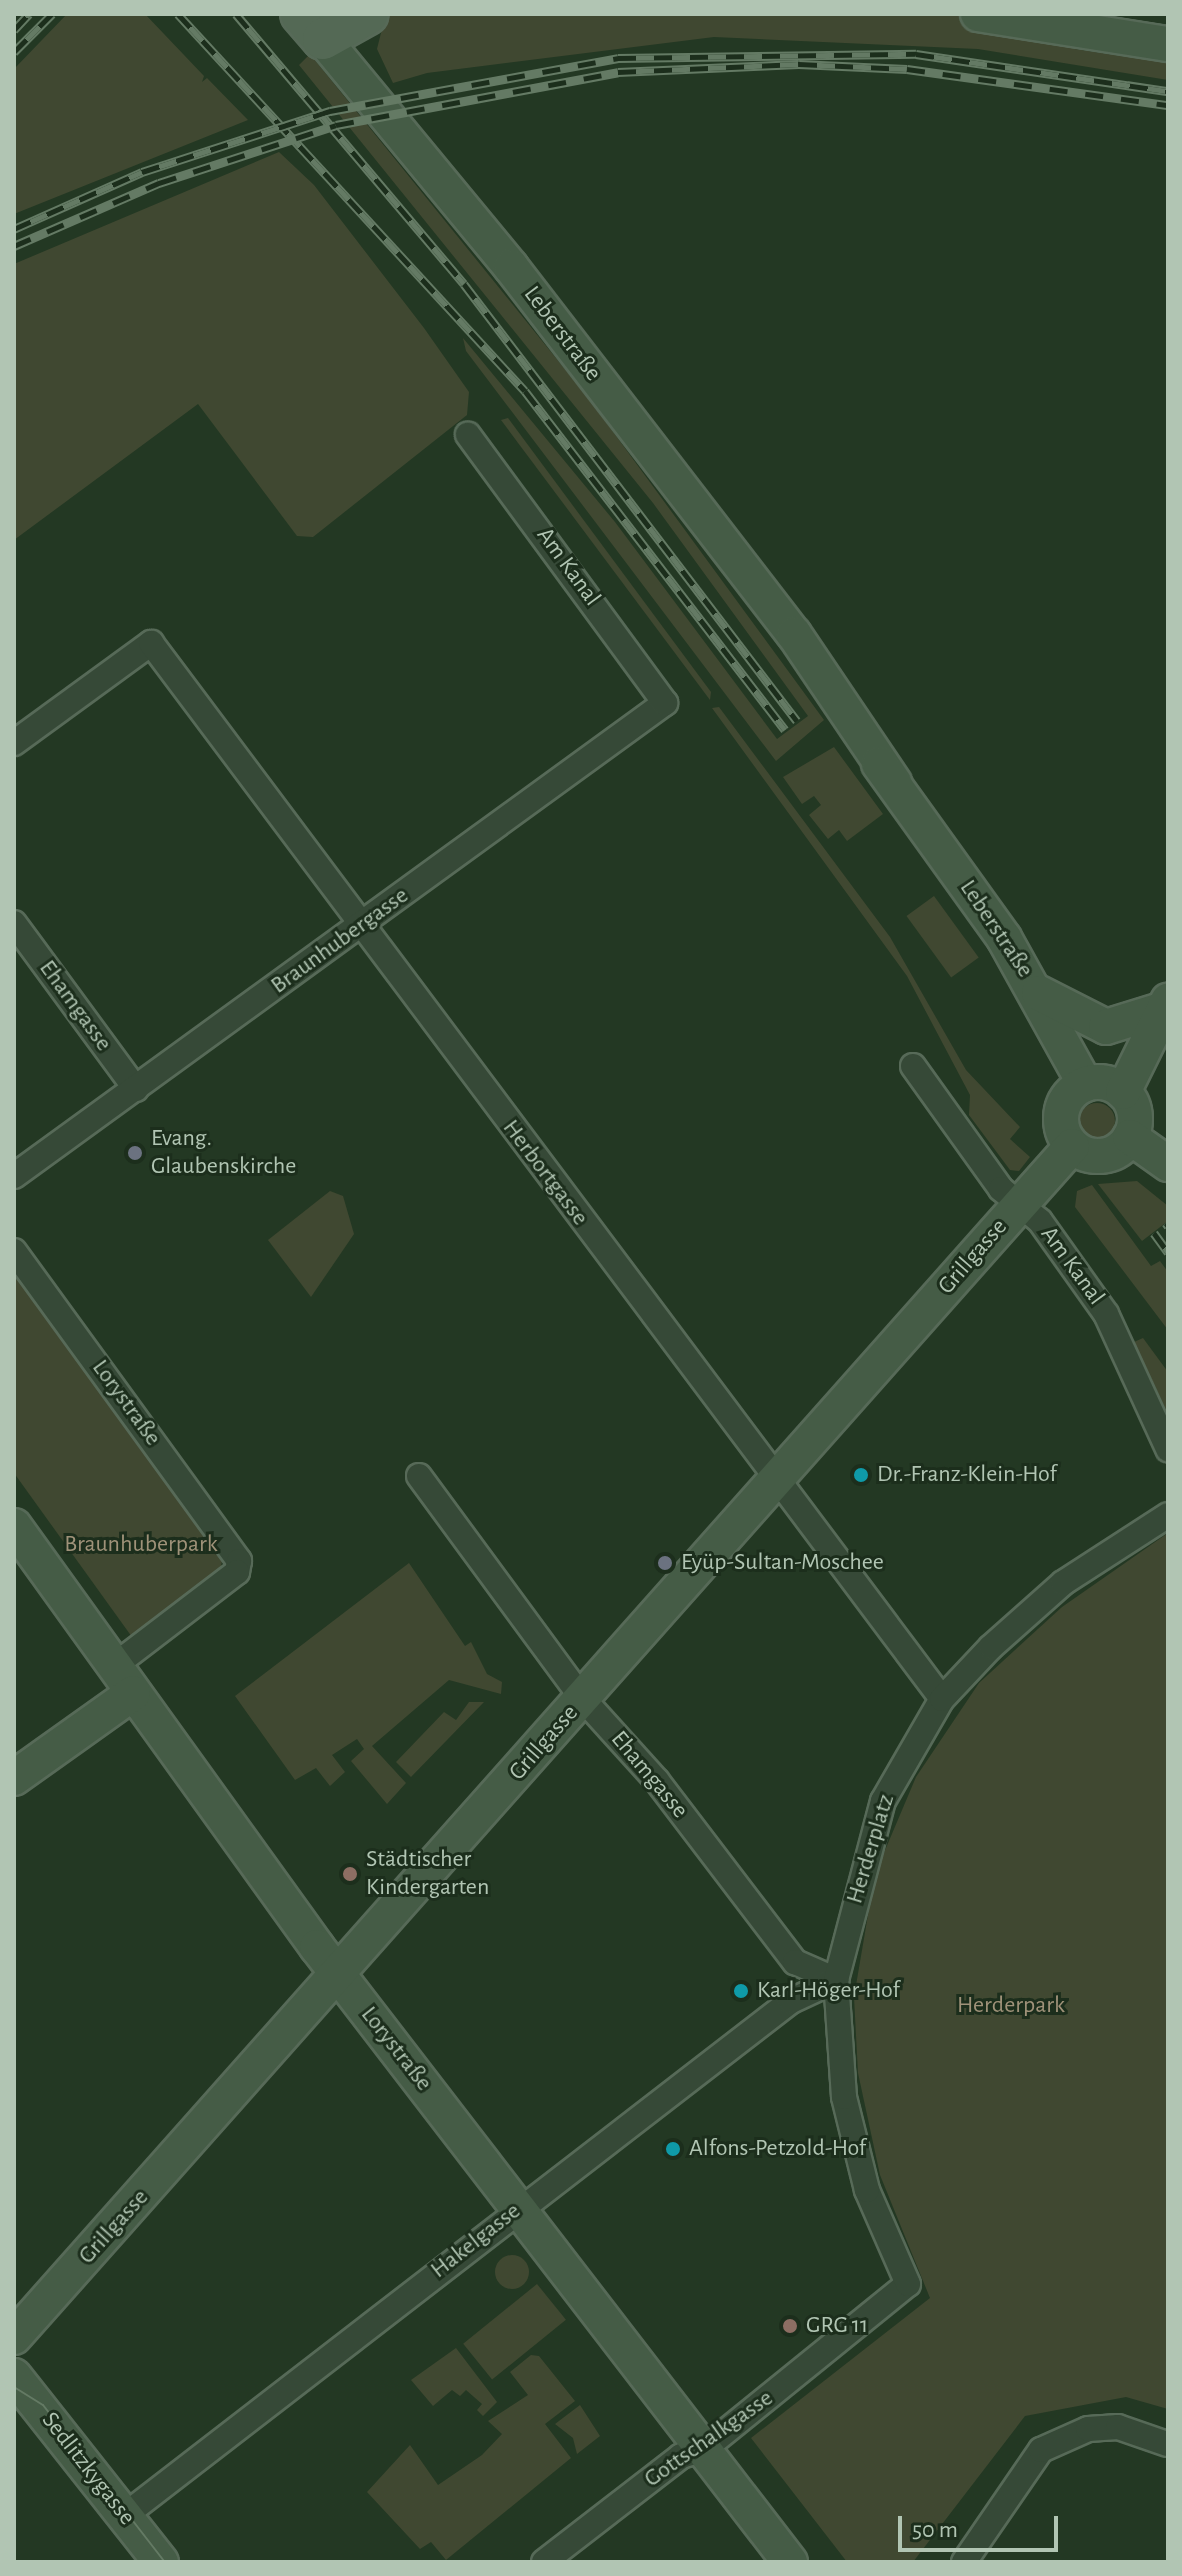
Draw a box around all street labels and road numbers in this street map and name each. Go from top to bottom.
street label: Leberstraße [517,281,607,387]
street label: Am Kanal [530,522,606,612]
street label: Leberstraße [953,875,1039,983]
street label: Braunhubergasse [266,882,414,1000]
street label: Ehamgasse [32,955,118,1057]
street label: Herbortgasse [496,1114,594,1232]
street label: Grillgasse [932,1213,1014,1301]
street label: Am Kanal [1034,1221,1110,1311]
street label: Lorystraße [85,1354,167,1452]
street label: Grillgasse [503,1699,585,1787]
street label: Ehamgasse [604,1725,694,1825]
street label: Herderplatz [841,1791,901,1907]
street label: Lorystraße [354,2001,438,2097]
street label: Grillgasse [73,2184,155,2270]
street label: Hakelgasse [425,2197,527,2285]
street label: Gottschalkgasse [639,2384,779,2494]
street label: Sedlitzkygasse [35,2407,141,2531]

